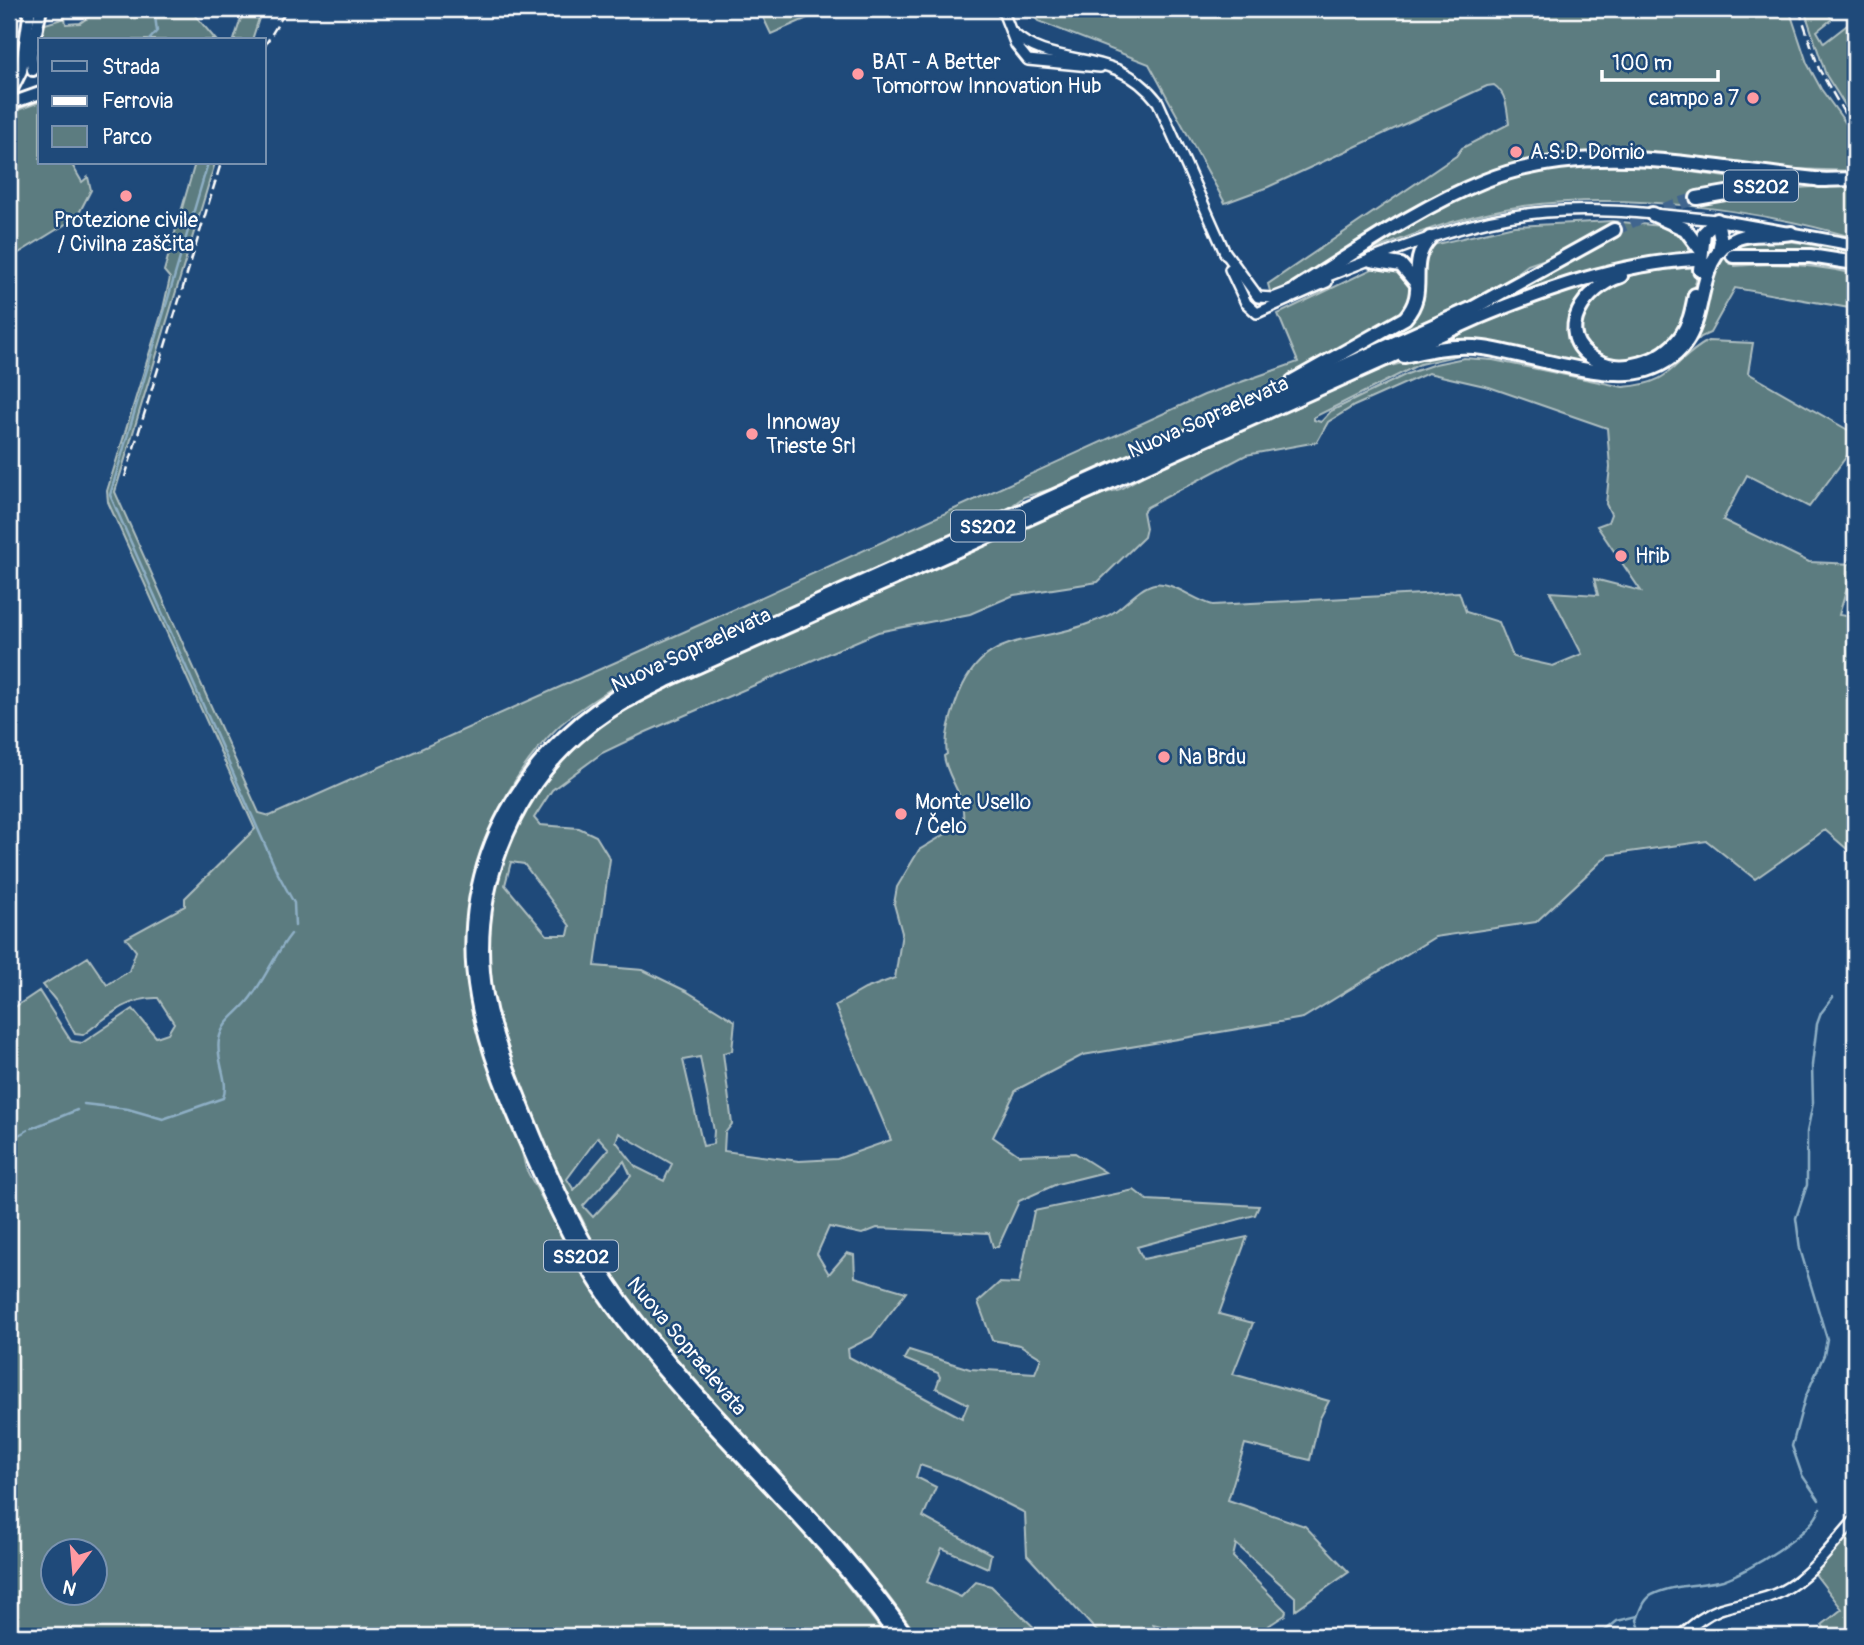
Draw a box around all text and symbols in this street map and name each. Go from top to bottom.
legend [38,38,266,164]
scale bar [1602,38,1717,82]
place label: BAT - A Better Tomorrow Innovation Hub [872,49,1102,100]
text: 100 m [1612,50,1672,77]
text: Strada [102,54,160,81]
marker: BAT - A Better Tomorrow Innovation Hub [850,66,866,82]
place label: campo a 7 [1649,85,1739,112]
text: Ferrovia [102,88,173,115]
marker: campo a 7 [1745,90,1761,106]
text: Parco [102,124,152,151]
place label: A.S.D. Domio [1530,139,1645,166]
marker: A.S.D. Domio [1508,144,1524,160]
road number: SS202 [1724,170,1798,202]
marker: Protezione civile / Civilna zaščita [118,188,134,204]
place label: Protezione civile / Civilna zaščita [54,207,199,258]
street label: Nuova Sopraelevata [1124,370,1293,465]
place label: Innoway Trieste Srl [766,409,856,460]
marker: Innoway Trieste Srl [744,426,760,442]
road number: SS202 [951,510,1025,541]
place label: Hrib [1635,543,1670,570]
marker: Hrib [1613,548,1629,564]
street label: Nuova Sopraelevata [607,602,775,699]
place label: Na Brdu [1178,744,1246,771]
marker: Na Brdu [1156,749,1172,765]
place label: Monte Usello / Čelo [915,789,1031,840]
marker: Monte Usello / Čelo [893,806,909,822]
road number: SS202 [544,1240,618,1272]
street label: Nuova Sopraelevata [621,1271,753,1421]
north arrow [38,1536,108,1606]
text: N [60,1574,79,1601]

